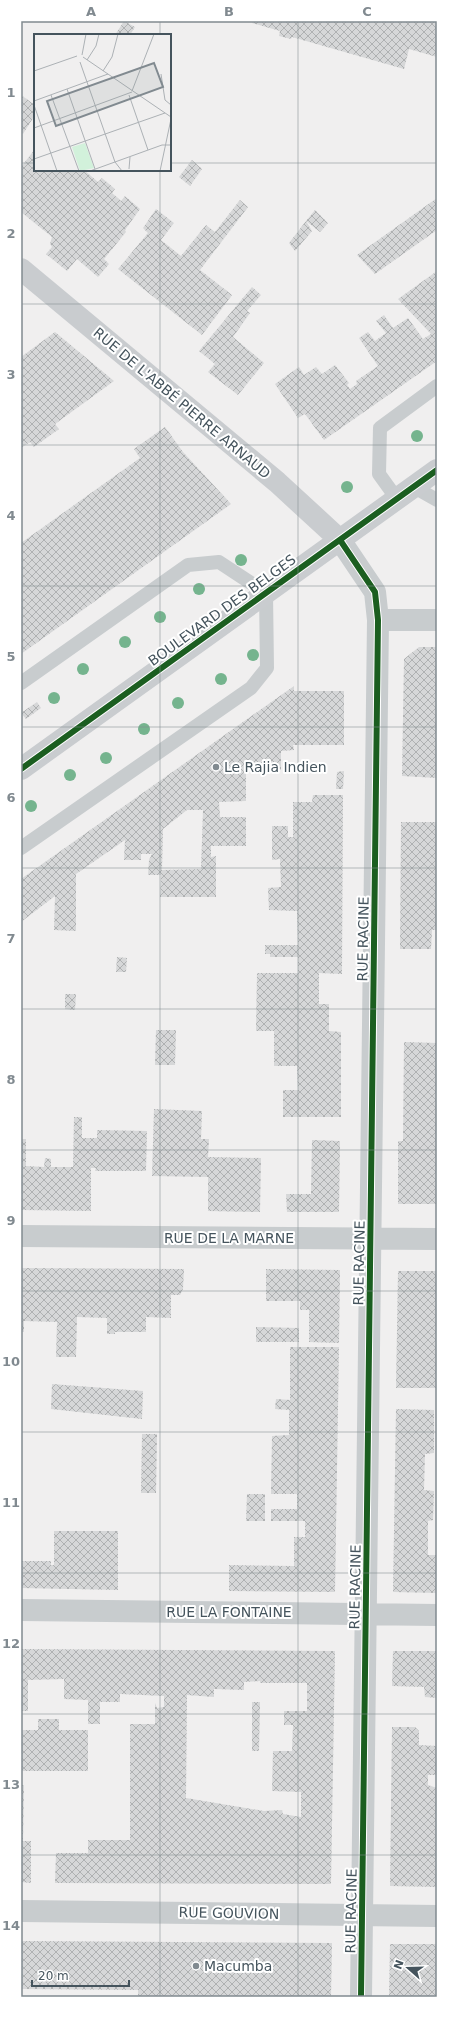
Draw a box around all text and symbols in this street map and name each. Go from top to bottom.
text: A [86,4,96,19]
text: B [224,4,234,19]
text: C [362,4,372,19]
inset map [34,34,171,171]
text: 1 [6,85,16,100]
text: 2 [6,226,16,241]
street label: RUE DE L'ABBÉ PIERRE ARNAUD [90,324,274,482]
text: 3 [6,367,16,382]
text: 4 [6,508,16,523]
street label: BOULEVARD DES BELGES [145,551,299,669]
text: 5 [6,649,16,664]
place label: Le Rajia Indien [224,759,327,775]
marker: Le Rajia Indien [211,762,221,772]
text: 6 [6,790,16,805]
street label: RUE RACINE [354,896,372,982]
text: 7 [6,931,16,946]
text: 8 [6,1072,16,1087]
text: 9 [6,1213,16,1228]
street label: RUE RACINE [350,1220,368,1306]
street label: RUE DE LA MARNE [164,1230,294,1246]
text: 10 [2,1354,20,1369]
text: 11 [2,1495,20,1510]
street label: RUE RACINE [346,1544,364,1630]
street label: RUE LA FONTAINE [166,1604,292,1620]
text: 12 [2,1636,20,1651]
text: 13 [2,1777,20,1792]
street label: RUE RACINE [342,1868,360,1954]
street label: RUE GOUVION [179,1904,279,1922]
text: 14 [2,1918,20,1933]
north arrow [388,1948,428,1988]
place label: Macumba [204,1958,272,1974]
text: N [391,1958,407,1971]
marker: Macumba [191,1961,201,1971]
scale bar [32,1962,129,1988]
text: 20 m [38,1969,69,1983]

